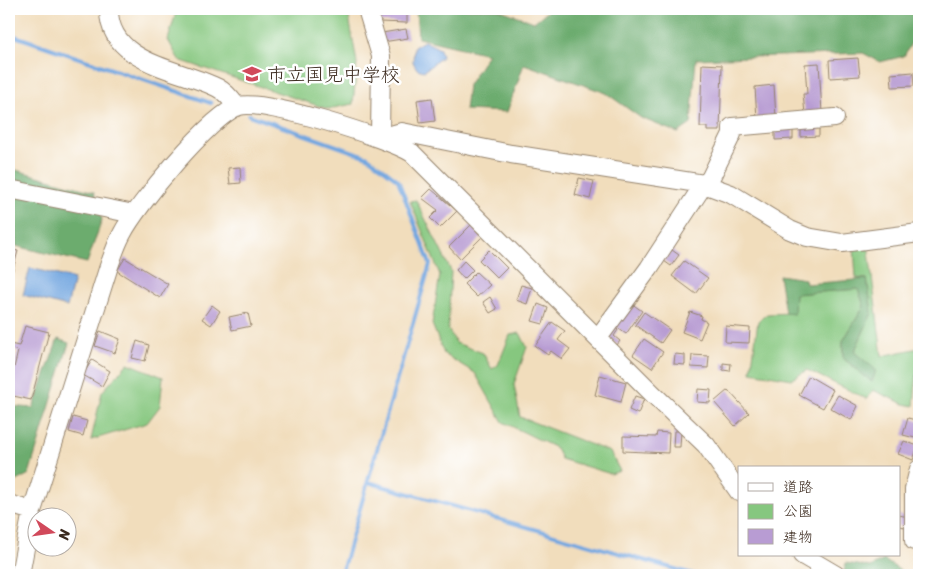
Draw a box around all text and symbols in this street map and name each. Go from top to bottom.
place label: 市立国見中学校 [267,58,400,91]
school or university icon: 市立国見中学校 [241,63,263,85]
legend [738,466,900,556]
text: 道路 [783,474,813,500]
text: 公園 [783,498,813,524]
north arrow [28,506,78,556]
text: 建物 [783,524,813,550]
text: N [51,526,78,543]

